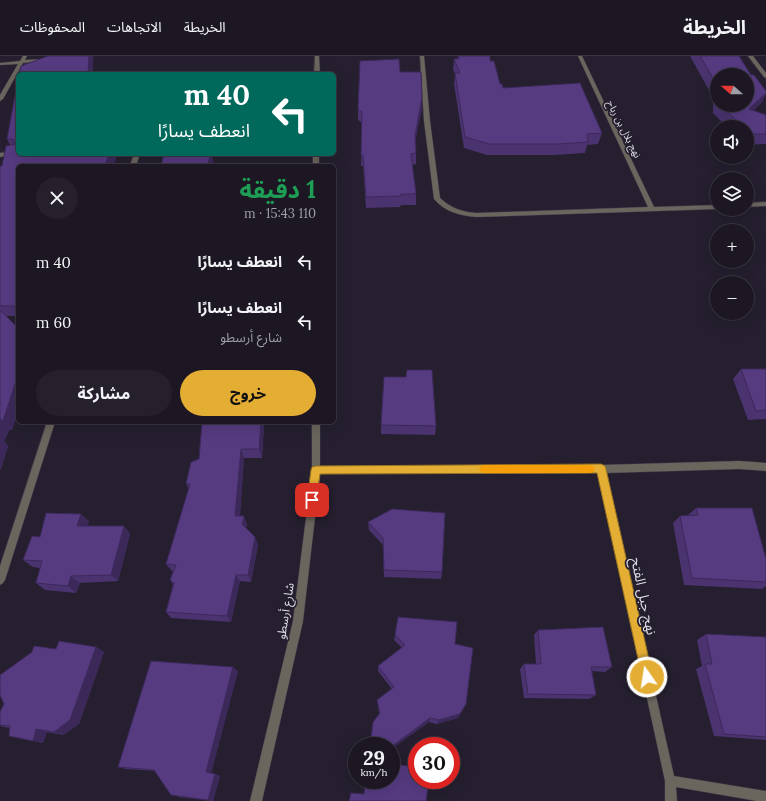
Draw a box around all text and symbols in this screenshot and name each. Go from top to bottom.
text: الخريطة [683,15,746,39]
text: المحفوظات [20,18,85,36]
text: الاتجاهات [107,18,162,36]
text: الخريطة [184,18,226,36]
north arrow [710,68,754,112]
map controls [710,68,754,320]
text: 40 m [184,77,250,113]
icon: left [264,88,316,140]
street label: نهج بلال بن رباح [603,98,644,161]
text: انعطف يسارًا [158,119,250,142]
button: sound [710,120,754,164]
button: layers [710,172,754,216]
text: 1 دقيقة [240,174,316,205]
button: close [36,177,78,219]
text: 110 m · 15:43 [244,205,316,222]
button: + [710,224,754,268]
icon: left [294,251,316,273]
text: انعطف يسارًا [197,252,282,271]
text: 40 m [36,253,71,272]
button: − [710,276,754,320]
text: انعطف يسارًا [197,298,282,317]
icon: left [294,311,316,333]
text: 60 m [36,313,71,332]
text: شارع أرسطو [220,329,282,346]
button: مشاركة [36,370,172,416]
button: خروج [180,370,316,416]
pin [295,483,329,517]
icon: arrive [301,489,323,511]
street label: نهج جبل الفتح [625,556,661,637]
street label: شارع أرسطو [273,582,299,641]
position arrow [626,656,668,698]
speed limit sign: 30 [408,737,460,789]
text: 29 [363,745,385,770]
text: km/h [360,766,388,779]

